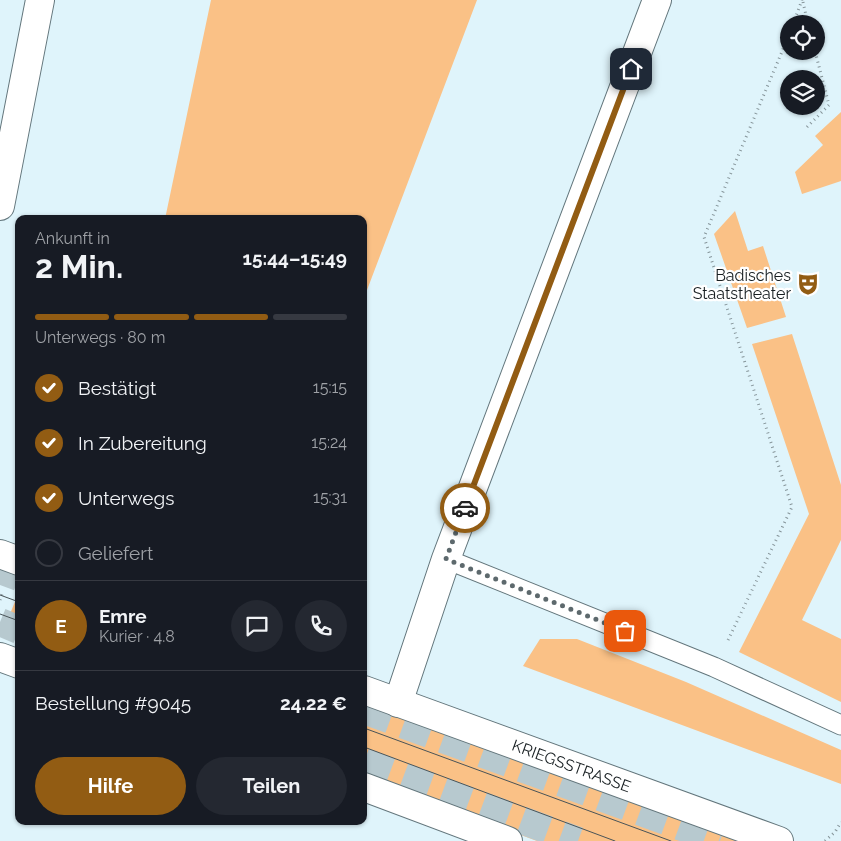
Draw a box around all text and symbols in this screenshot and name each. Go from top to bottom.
map controls [780,15,825,115]
button: locate [780,15,825,60]
pin [610,48,652,90]
icon: home [617,55,645,83]
button: layers [780,70,825,115]
text: Ankunft in [35,229,110,248]
text: 15:44–15:49 [243,247,347,269]
text: 2 Min. [35,248,123,285]
place label: Badisches Staatstheater [693,266,791,303]
theatre icon: Badisches Staatstheater [795,271,821,297]
text: Unterwegs · 80 m [35,328,165,347]
icon: check [35,374,63,402]
text: Bestätigt [78,377,156,399]
text: 15:15 [313,378,347,397]
icon: check [35,429,63,457]
text: In Zubereitung [78,432,207,454]
text: 15:24 [311,433,347,452]
courier [440,483,490,533]
icon: check [35,484,63,512]
text: Unterwegs [78,487,174,509]
text: 15:31 [313,488,347,507]
icon: car [451,494,479,522]
text: Geliefert [78,542,153,564]
button: chat [231,600,283,652]
button: phone [295,600,347,652]
text: Emre [99,605,147,627]
pin [604,610,646,652]
text: E [55,615,67,637]
icon: bag [611,617,639,645]
text: Kurier · 4.8 [99,627,175,646]
text: Bestellung #9045 [35,692,191,714]
text: 24.22 € [280,692,347,714]
street label: KRIEGSSTRASSE [510,735,634,796]
button: Hilfe [35,757,186,815]
button: Teilen [196,757,347,815]

